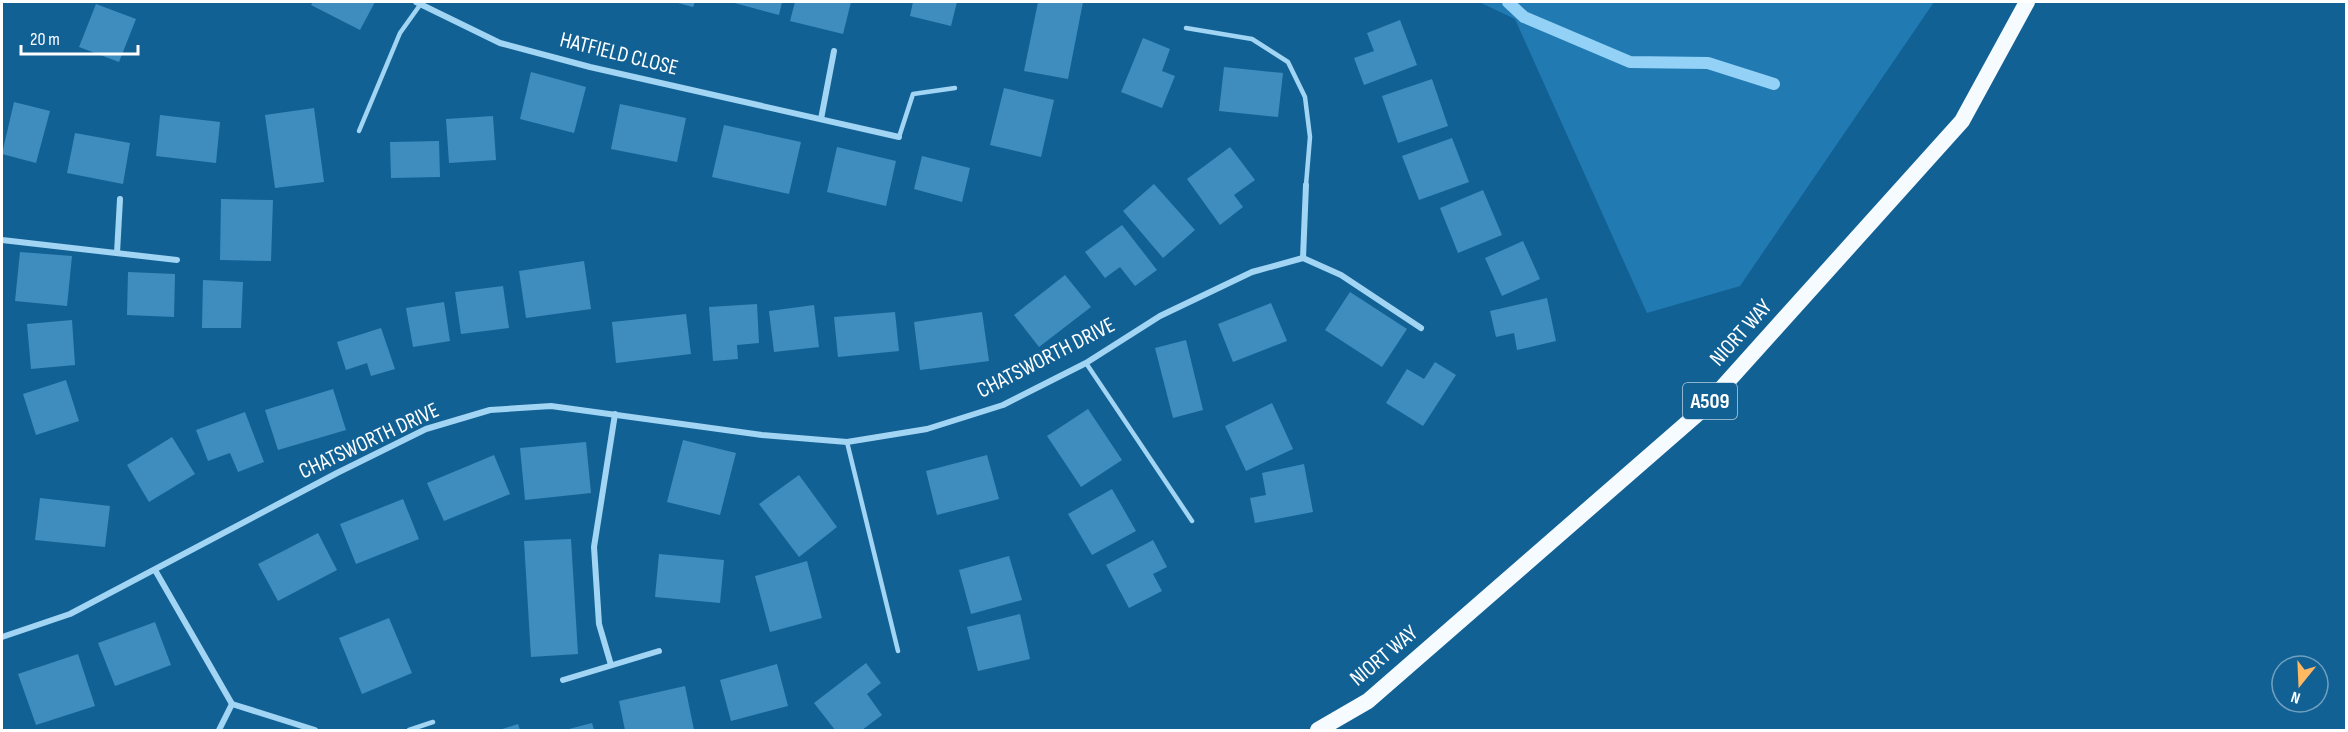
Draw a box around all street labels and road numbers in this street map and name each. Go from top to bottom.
street label: HATFIELD CLOSE [557,26,681,82]
street label: NIORT WAY [1704,294,1778,372]
street label: CHATSWORTH DRIVE [972,312,1120,404]
road number: A509 [1683,383,1737,419]
street label: CHATSWORTH DRIVE [295,397,443,485]
street label: NIORT WAY [1345,620,1423,692]

